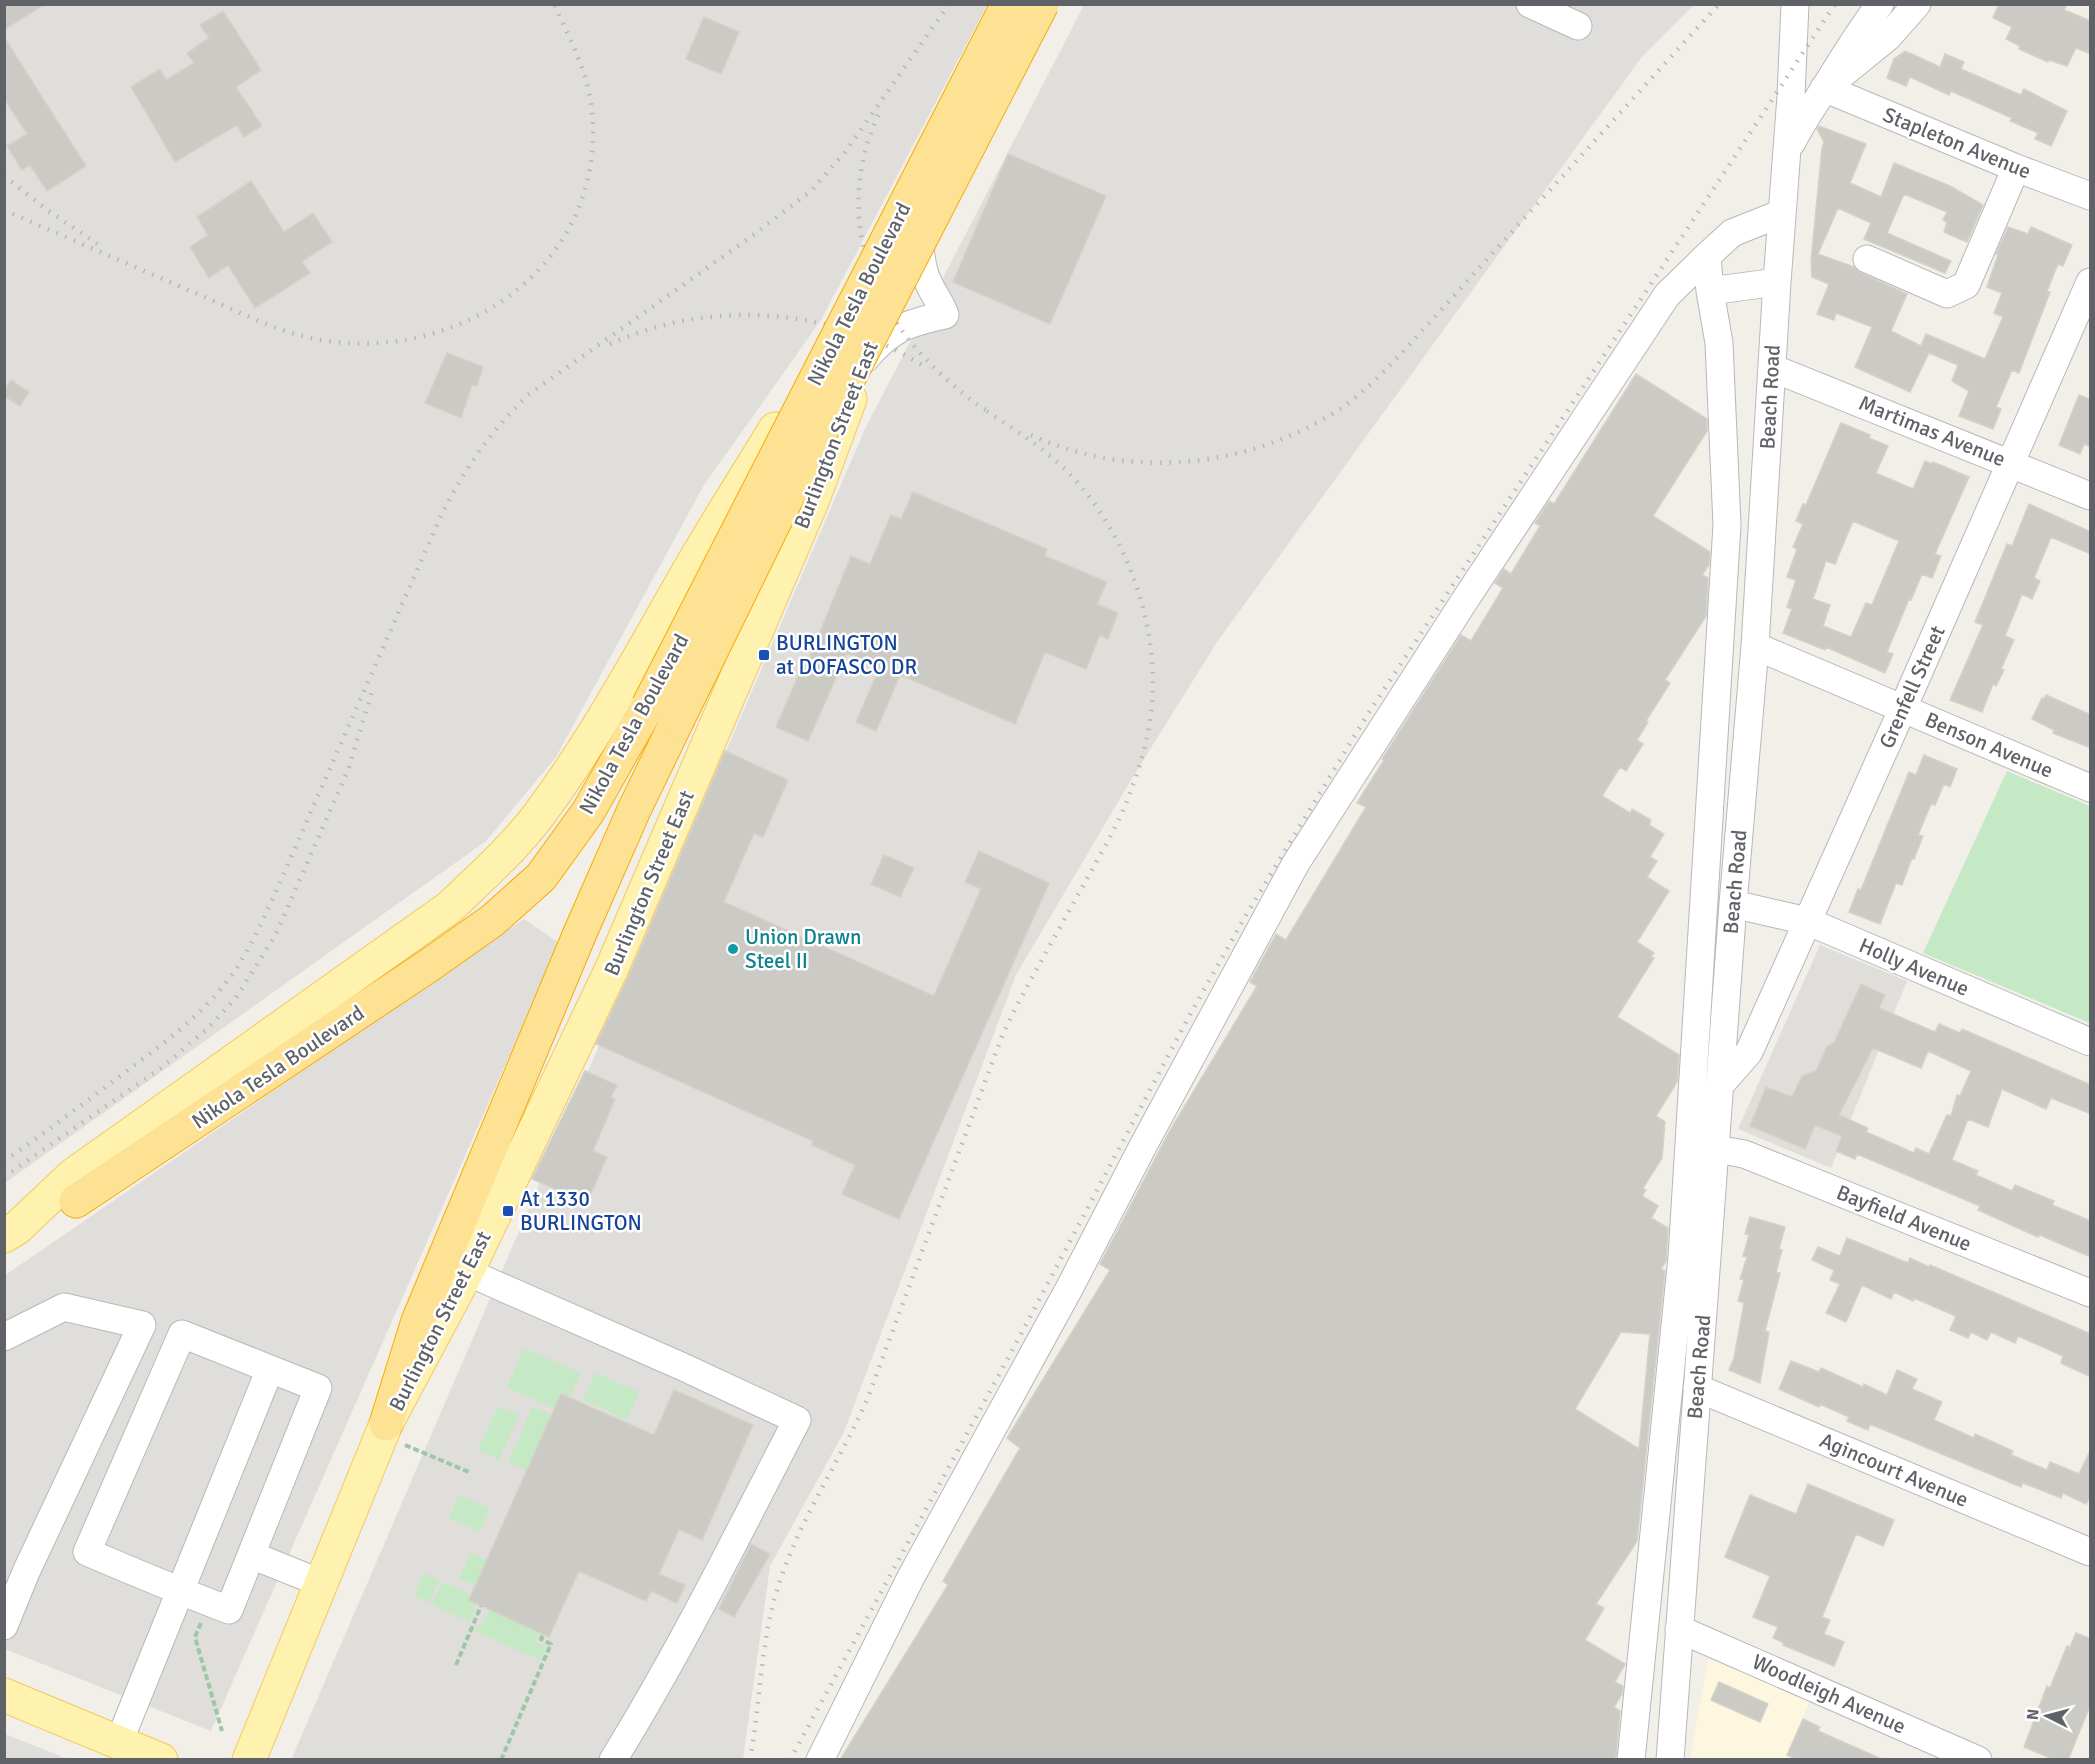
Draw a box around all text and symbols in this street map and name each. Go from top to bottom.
street label: Stapleton Avenue [1879,102,2035,184]
street label: Nikola Tesla Boulevard [801,198,917,390]
street label: Burlington Street East [788,338,884,532]
street label: Beach Road [1754,344,1786,450]
street label: Martimas Avenue [1855,390,2009,472]
street label: Grenfell Street [1873,622,1951,752]
street label: Nikola Tesla Boulevard [574,629,694,819]
place label: BURLINGTON at DOFASCO DR [776,630,917,680]
marker: BURLINGTON at DOFASCO DR [757,648,771,662]
street label: Benson Avenue [1921,706,2057,784]
street label: Burlington Street East [598,787,700,979]
street label: Beach Road [1717,829,1753,935]
place label: Union Drawn Steel II [745,924,861,974]
street label: Holly Avenue [1855,932,1973,1002]
marker: Union Drawn Steel II [726,942,740,956]
street label: Nikola Tesla Boulevard [187,1000,369,1134]
street label: Bayfield Avenue [1833,1179,1975,1257]
place label: At 1330 BURLINGTON [520,1186,642,1236]
marker: At 1330 BURLINGTON [501,1204,515,1218]
street label: Burlington Street East [383,1227,497,1415]
street label: Beach Road [1681,1314,1717,1420]
street label: Agincourt Avenue [1816,1427,1972,1513]
street label: Woodleigh Avenue [1748,1649,1910,1739]
north arrow [2017,1686,2077,1746]
text: N [2023,1708,2044,1721]

